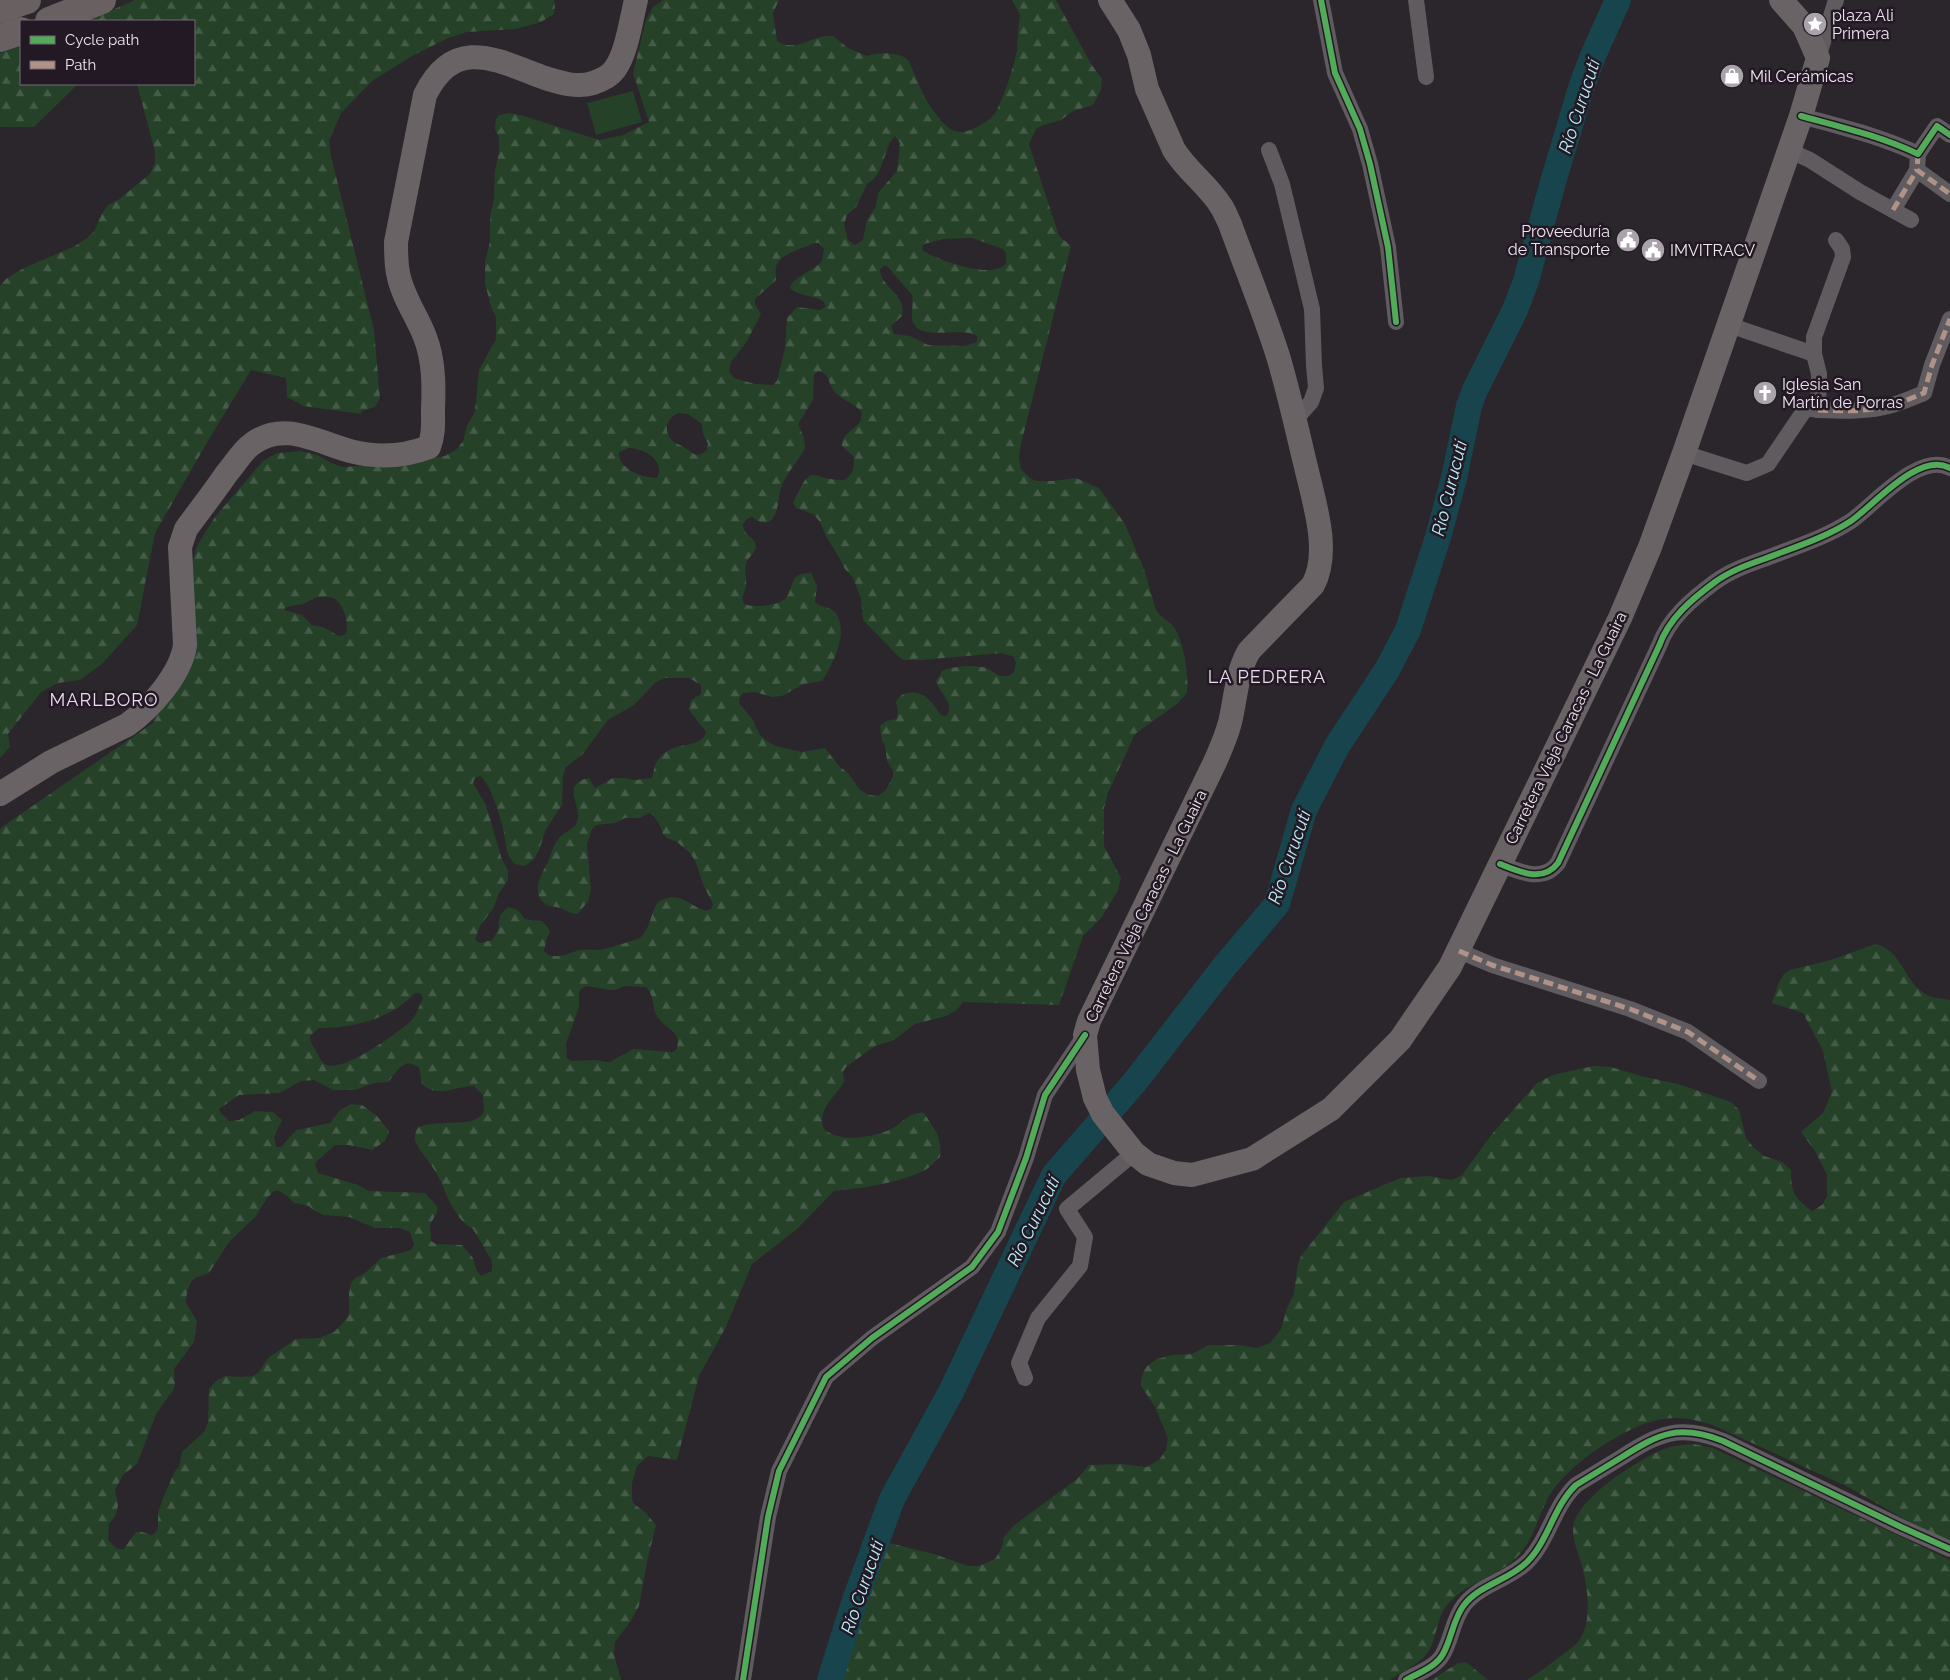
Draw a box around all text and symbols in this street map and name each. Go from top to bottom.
place label: plaza Ali Primera [1832,6,1894,43]
place icon: plaza Ali Primera [1802,11,1828,37]
legend [20,20,195,85]
text: Cycle path [65,31,139,49]
water label: Río Curucutí [1554,54,1605,156]
text: Path [65,56,96,74]
shop icon: Mil Cerámicas [1719,63,1745,89]
place label: Mil Cerámicas [1750,67,1854,86]
place label: Proveeduría de Transporte [1508,222,1610,259]
public building icon: Proveeduría de Transporte [1615,227,1641,253]
public building icon: IMVITRACV [1640,237,1666,263]
place label: IMVITRACV [1670,241,1755,260]
place label: Iglesia San Martín de Porras [1782,375,1903,412]
church icon: Iglesia San Martín de Porras [1752,380,1778,406]
water label: Río Curucutí [1427,436,1472,538]
street label: Carretera Vieja Caracas - La Guaira [1501,609,1631,847]
district label: LA PEDRERA [1208,666,1326,687]
district label: MARLBORO [50,689,158,710]
street label: Carretera Vieja Caracas - La Guaira [1081,787,1211,1025]
water label: Río Curucutí [1263,805,1316,907]
water label: Río Curucutí [1002,1171,1065,1269]
water label: Río Curucutí [836,1535,889,1637]

